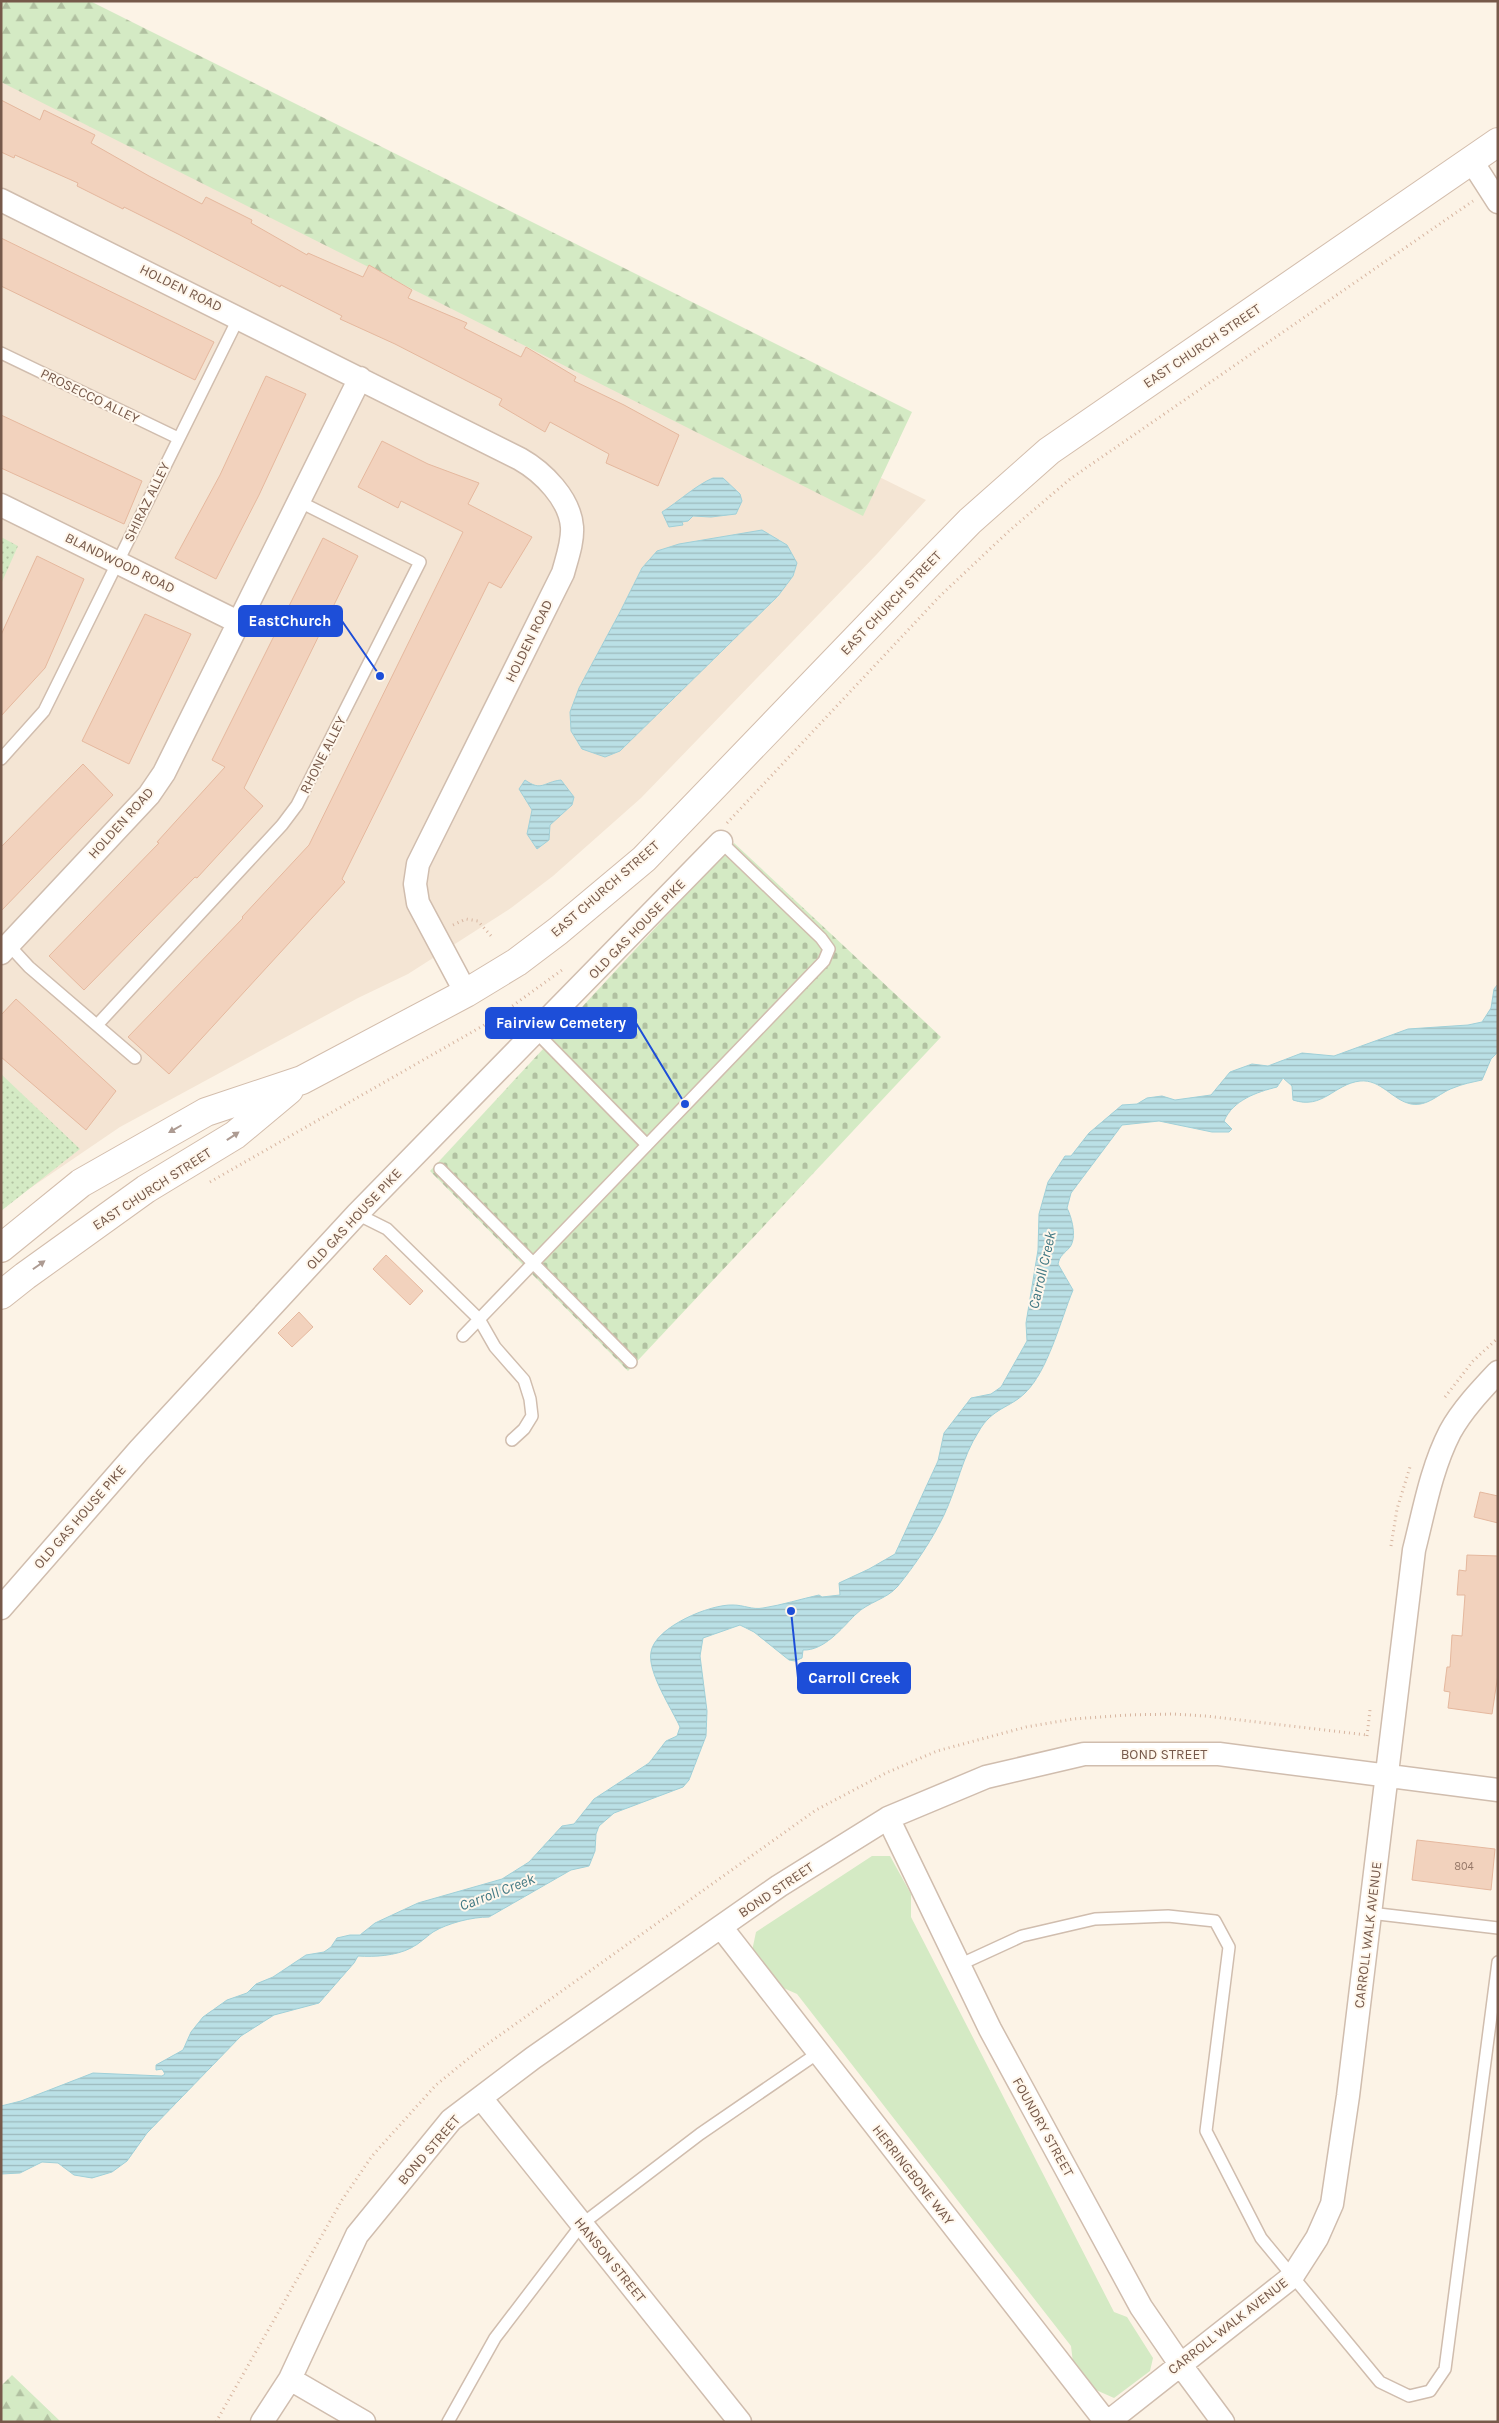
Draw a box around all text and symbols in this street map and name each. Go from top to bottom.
street label: HOLDEN ROAD [137,261,225,315]
street label: EAST CHURCH STREET [1140,300,1264,392]
street label: PROSECCO ALLEY [38,365,142,427]
street label: SHIRAZ ALLEY [120,459,174,545]
street label: BLANDWOOD ROAD [62,529,178,597]
street label: EAST CHURCH STREET [837,547,945,659]
street label: HOLDEN ROAD [502,597,556,685]
callout: EastChurch [239,606,342,636]
text: EastChurch [249,612,331,630]
street label: RHONE ALLEY [296,713,350,796]
street label: HOLDEN ROAD [85,784,157,862]
street label: EAST CHURCH STREET [547,837,663,941]
street label: OLD GAS HOUSE PIKE [585,876,689,982]
callout: Fairview Cemetery [486,1008,636,1038]
text: Fairview Cemetery [496,1014,627,1032]
one-way arrow [168,1125,183,1133]
one-way arrow [226,1132,240,1141]
street label: EAST CHURCH STREET [89,1144,215,1234]
street label: OLD GAS HOUSE PIKE [303,1165,405,1273]
water label: Carroll Creek [1024,1229,1060,1311]
one-way arrow [33,1260,46,1270]
street label: OLD GAS HOUSE PIKE [30,1462,130,1572]
callout: Carroll Creek [798,1663,910,1693]
text: Carroll Creek [808,1669,900,1687]
street label: BOND STREET [1121,1746,1207,1763]
street label: BOND STREET [735,1859,817,1921]
house number: 804 [1454,1860,1474,1873]
street label: CARROLL WALK AVENUE [1351,1861,1385,2009]
water label: Carroll Creek [457,1869,538,1915]
street label: FOUNDRY STREET [1009,2074,1077,2180]
street label: BOND STREET [394,2112,464,2188]
street label: HERRINGBONE WAY [868,2121,958,2229]
street label: HANSON STREET [571,2214,649,2306]
street label: CARROLL WALK AVENUE [1165,2274,1291,2378]

